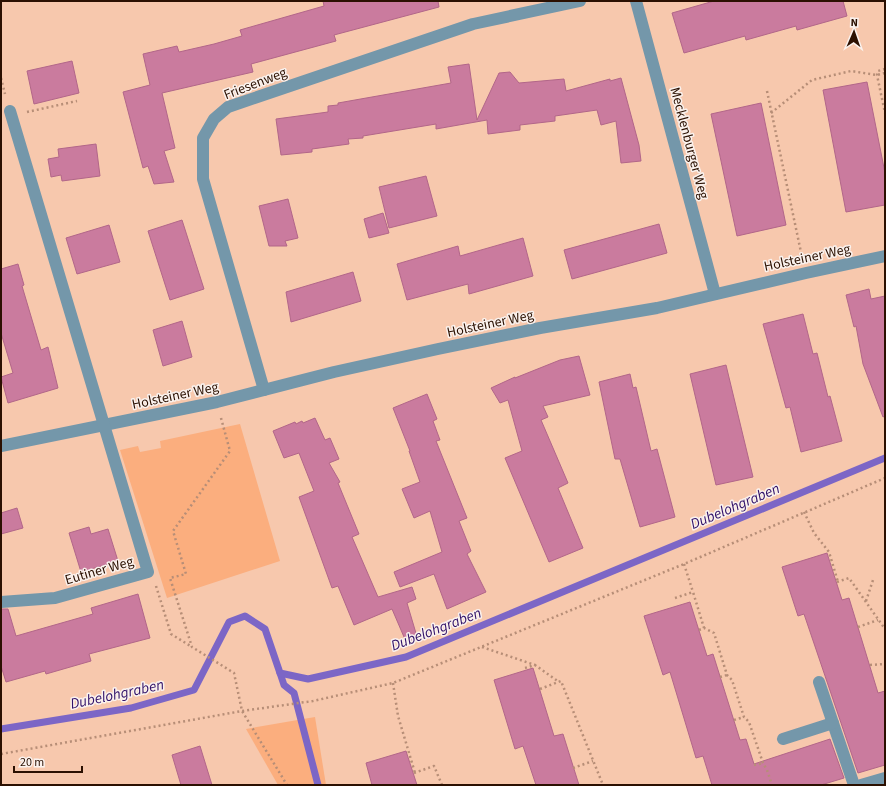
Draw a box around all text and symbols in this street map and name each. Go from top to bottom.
north arrow [834,12,874,52]
text: N [850,15,858,30]
street label: Friesenweg [221,63,290,105]
street label: Mecklenburger Weg [664,85,714,201]
street label: Holsteiner Weg [762,239,852,277]
street label: Holsteiner Weg [445,305,535,343]
street label: Holsteiner Weg [130,377,220,415]
water label: Dubelohgraben [687,478,783,535]
street label: Eutiner Weg [63,552,136,590]
water label: Dubelohgraben [388,603,485,656]
water label: Dubelohgraben [68,674,166,715]
scale bar [14,748,82,774]
text: 20 m [20,754,44,771]

